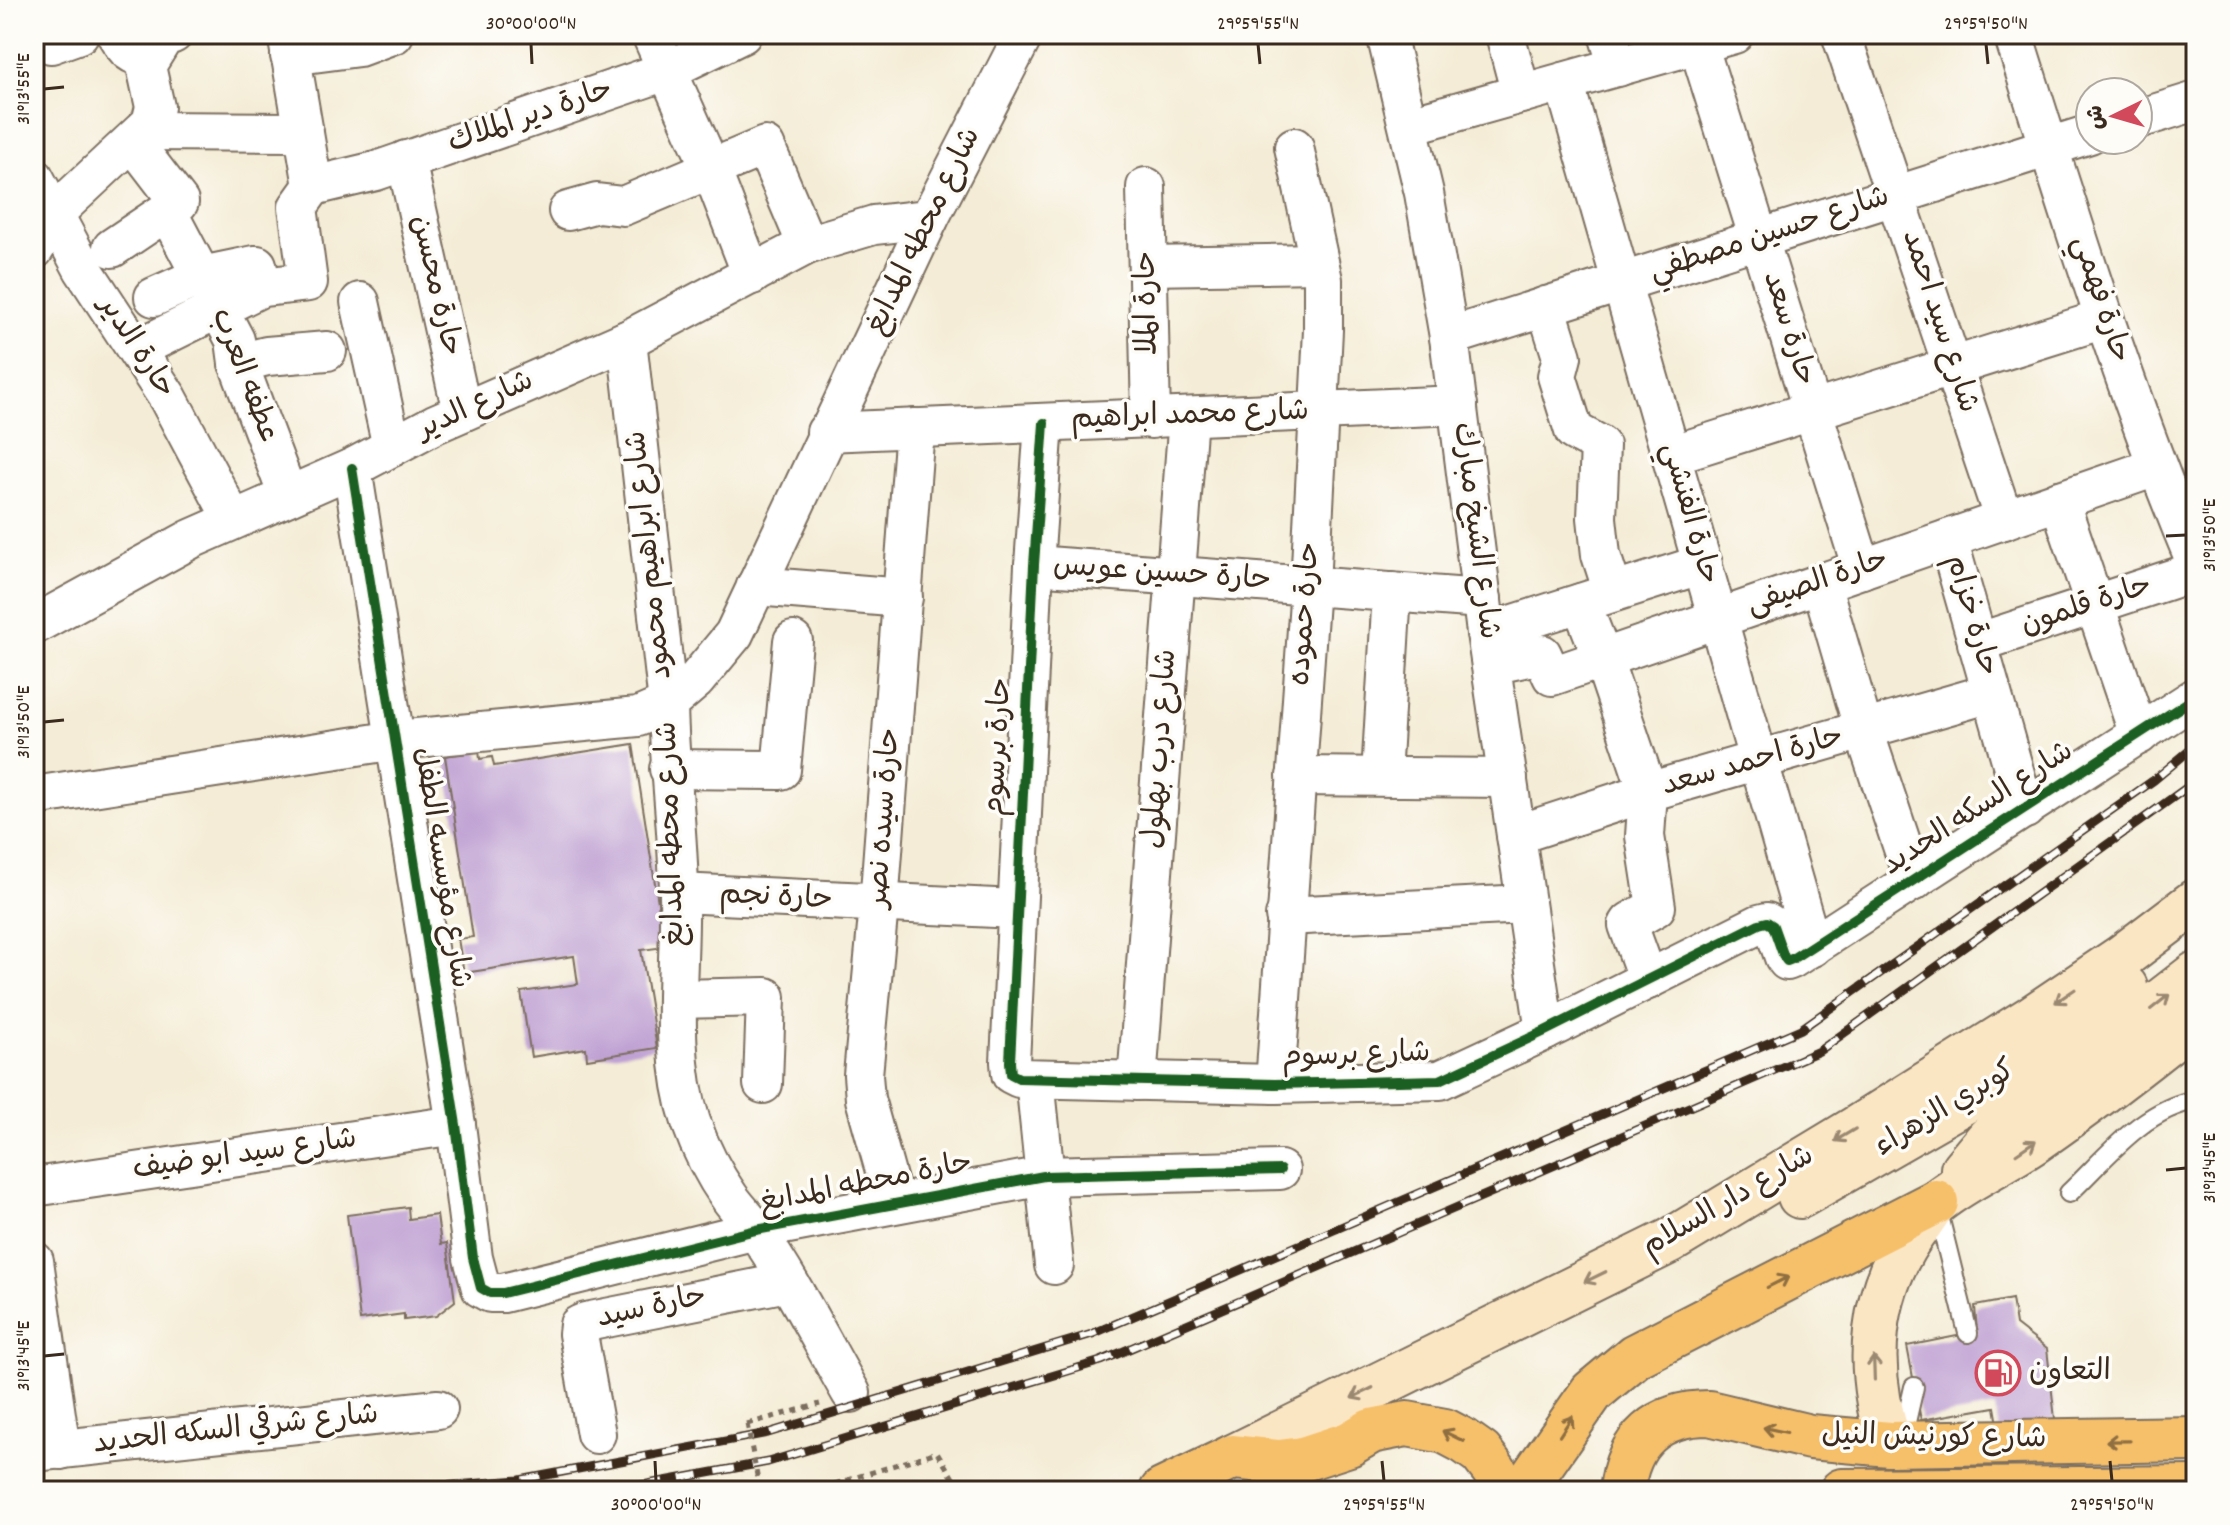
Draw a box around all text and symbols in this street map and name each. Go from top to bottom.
text: 30°00'00"N [486,11,576,39]
text: 29°59'55"N [1217,11,1299,39]
text: 29°59'50"N [1944,11,2028,39]
text: 31°13'55"E [11,53,39,125]
street label: حارة دير الملاك [443,70,619,166]
north arrow [2074,76,2154,156]
text: ش [2081,104,2114,131]
street label: شارع محطه المدابغ [856,121,994,343]
street label: شارع حسين مصطفي [1644,177,1896,295]
street label: حارة محسن [397,211,471,361]
street label: شارع سيد احمد [1888,225,1988,419]
street label: حارة فهمي [2058,231,2140,369]
street label: حارة الملا [1127,250,1171,356]
street label: حارة سعد [1749,267,1825,391]
street label: حارة الدير [84,286,184,408]
street label: عطفه العرب [198,303,288,449]
street label: شارع الدير [408,361,541,454]
street label: شارع محمد ابراهيم [1070,391,1310,443]
street label: شارع الشيخ مبارك [1439,420,1509,642]
street label: شارع ابراهيم محمود [617,429,685,681]
street label: حارة الفنشي [1647,438,1729,590]
text: 31°13'50"E [2197,498,2225,572]
street label: حارة الصيفى [1741,540,1895,628]
street label: حارة حموده [1281,541,1333,687]
street label: حارة حسين عويس [1052,546,1272,604]
street label: حارة خزام [1932,550,2008,682]
street label: حارة قلمون [2016,566,2158,648]
street label: شارع درب بهلول [1134,648,1190,850]
street label: حارة برسوم [975,677,1025,817]
text: 31°13'50"E [11,685,39,759]
street label: حارة احمد سعد [1657,717,1849,809]
street label: شارع محطه المدابغ [648,720,698,948]
street label: حارة سيده نصر [858,726,914,912]
street label: شارع السكه الحديد [1875,732,2083,888]
street label: شارع مؤسسه الطفل [400,744,480,992]
street label: حارة نجم [718,875,834,923]
one-way arrow [2054,987,2076,1004]
one-way arrow [2149,993,2170,1010]
street label: شارع برسوم [1281,1033,1431,1081]
street label: كوبري الزهراء [1867,1051,2025,1169]
street label: شارع سيد ابو ضيف [130,1119,360,1193]
one-way arrow [1834,1128,1857,1144]
text: 31°13'45"E [2197,1133,2225,1203]
street label: شارع دار السلام [1635,1136,1823,1270]
one-way arrow [2014,1138,2037,1154]
street label: حارة محطه المدابغ [756,1143,976,1227]
one-way arrow [1584,1271,1607,1286]
one-way arrow [1765,1274,1789,1289]
street label: حارة سيد [593,1276,711,1342]
text: 31°13'45"E [11,1321,39,1391]
fuel station icon: التعاون [1974,1349,2022,1397]
place label: التعاون [2029,1352,2111,1395]
one-way arrow [1866,1355,1881,1382]
one-way arrow [1351,1386,1374,1401]
street label: شارع شرقي السكه الحديد [91,1393,381,1467]
one-way arrow [1558,1415,1574,1438]
street label: شارع كورنيش النيل [1821,1416,2047,1462]
one-way arrow [1763,1422,1788,1437]
one-way arrow [1442,1428,1466,1443]
one-way arrow [2105,1433,2132,1448]
text: 30°00'00"N [611,1492,701,1520]
text: 29°59'55"N [1343,1492,1425,1520]
text: 29°59'50"N [2070,1492,2154,1520]

